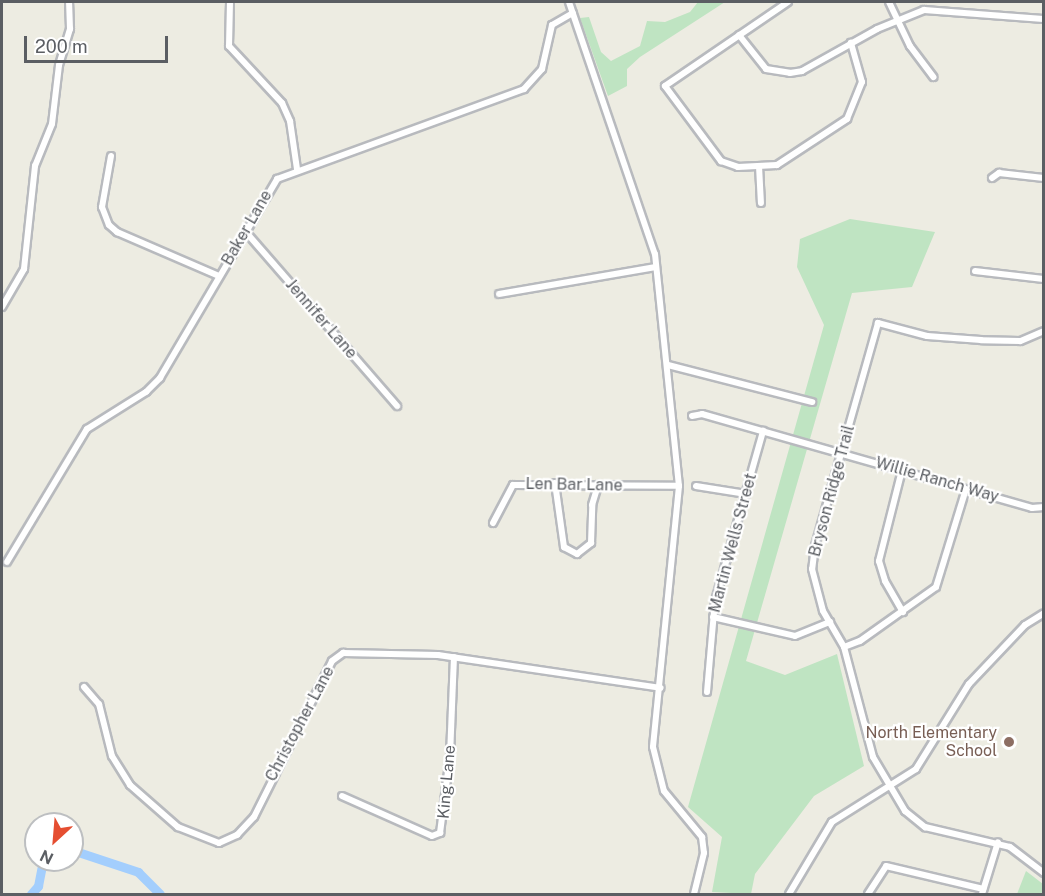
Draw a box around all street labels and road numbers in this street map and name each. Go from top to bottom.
street label: Baker Lane [218,187,276,269]
street label: Jennifer Lane [281,275,361,363]
street label: Bryson Ridge Trail [805,423,859,559]
street label: Willie Ranch Way [873,453,1001,507]
street label: Martin Wells Street [705,471,761,615]
street label: Len Bar Lane [525,475,623,495]
street label: Christopher Lane [262,663,338,785]
street label: King Lane [434,744,460,820]

